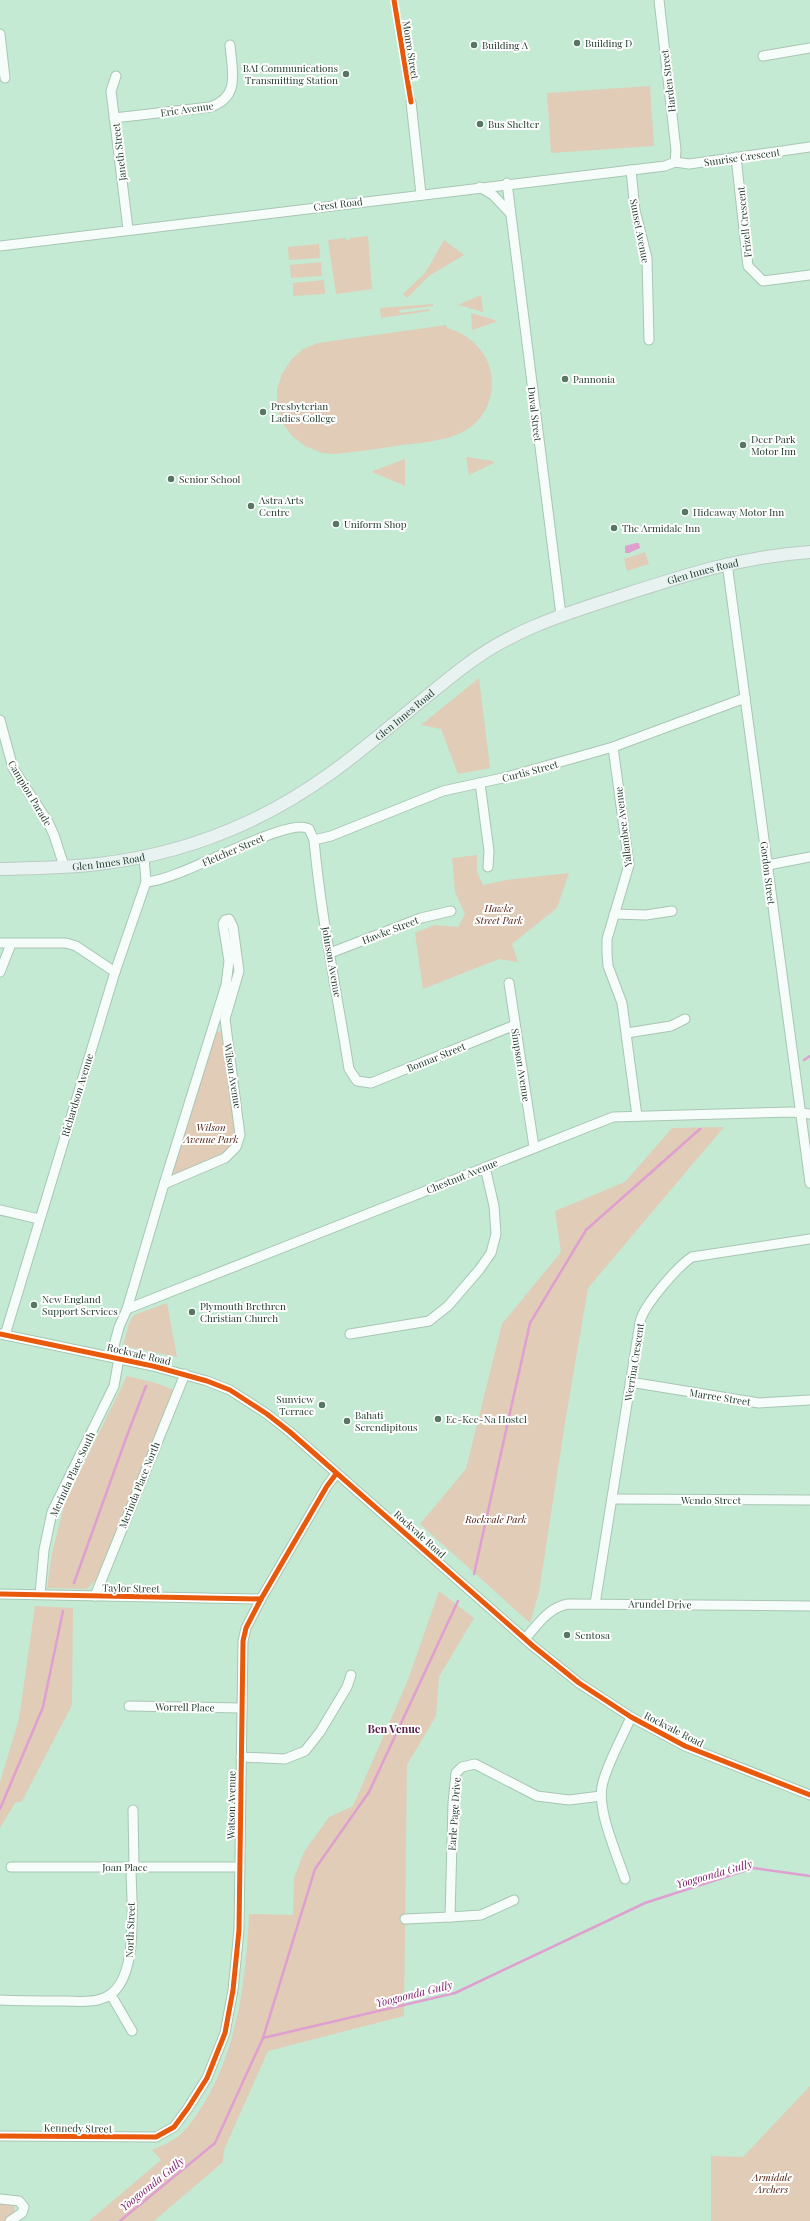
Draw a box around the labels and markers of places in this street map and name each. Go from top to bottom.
place label: Building D [585,36,632,50]
place label: Building A [482,38,529,52]
marker: Building D [572,38,582,48]
marker: Building A [469,40,479,50]
place label: BAI Communications Transmitting Station [243,61,338,87]
marker: BAI Communications Transmitting Station [341,69,351,79]
place label: Bus Shelter [488,117,540,131]
marker: Bus Shelter [475,119,485,129]
place label: Pannonia [573,372,615,386]
marker: Pannonia [560,374,570,384]
place label: Presbyterian Ladies College [271,399,336,425]
marker: Presbyterian Ladies College [258,407,268,417]
place label: Deer Park Motor Inn [751,432,796,458]
marker: Deer Park Motor Inn [738,440,748,450]
place label: Senior School [179,472,241,486]
marker: Senior School [166,474,176,484]
place label: Astra Arts Centre [258,493,304,519]
marker: Astra Arts Centre [246,501,256,511]
place label: Hideaway Motor Inn [693,505,784,519]
marker: Hideaway Motor Inn [680,507,690,517]
place label: Uniform Shop [344,517,407,531]
marker: Uniform Shop [331,519,341,529]
place label: The Armidale Inn [622,521,700,535]
marker: The Armidale Inn [609,523,619,533]
place label: New England Support Services [42,1292,118,1318]
place label: Plymouth Brethren Christian Church [200,1299,286,1325]
marker: New England Support Services [29,1300,39,1310]
marker: Plymouth Brethren Christian Church [187,1307,197,1317]
place label: Sunview Terrace [276,1392,314,1418]
marker: Sunview Terrace [317,1400,327,1410]
place label: Bahati Serendipitous [355,1408,418,1434]
place label: Ee-Kee-Na Hostel [446,1412,527,1426]
marker: Ee-Kee-Na Hostel [433,1414,443,1424]
marker: Bahati Serendipitous [342,1416,352,1426]
place label: Sentosa [575,1628,610,1642]
marker: Sentosa [562,1630,572,1640]

